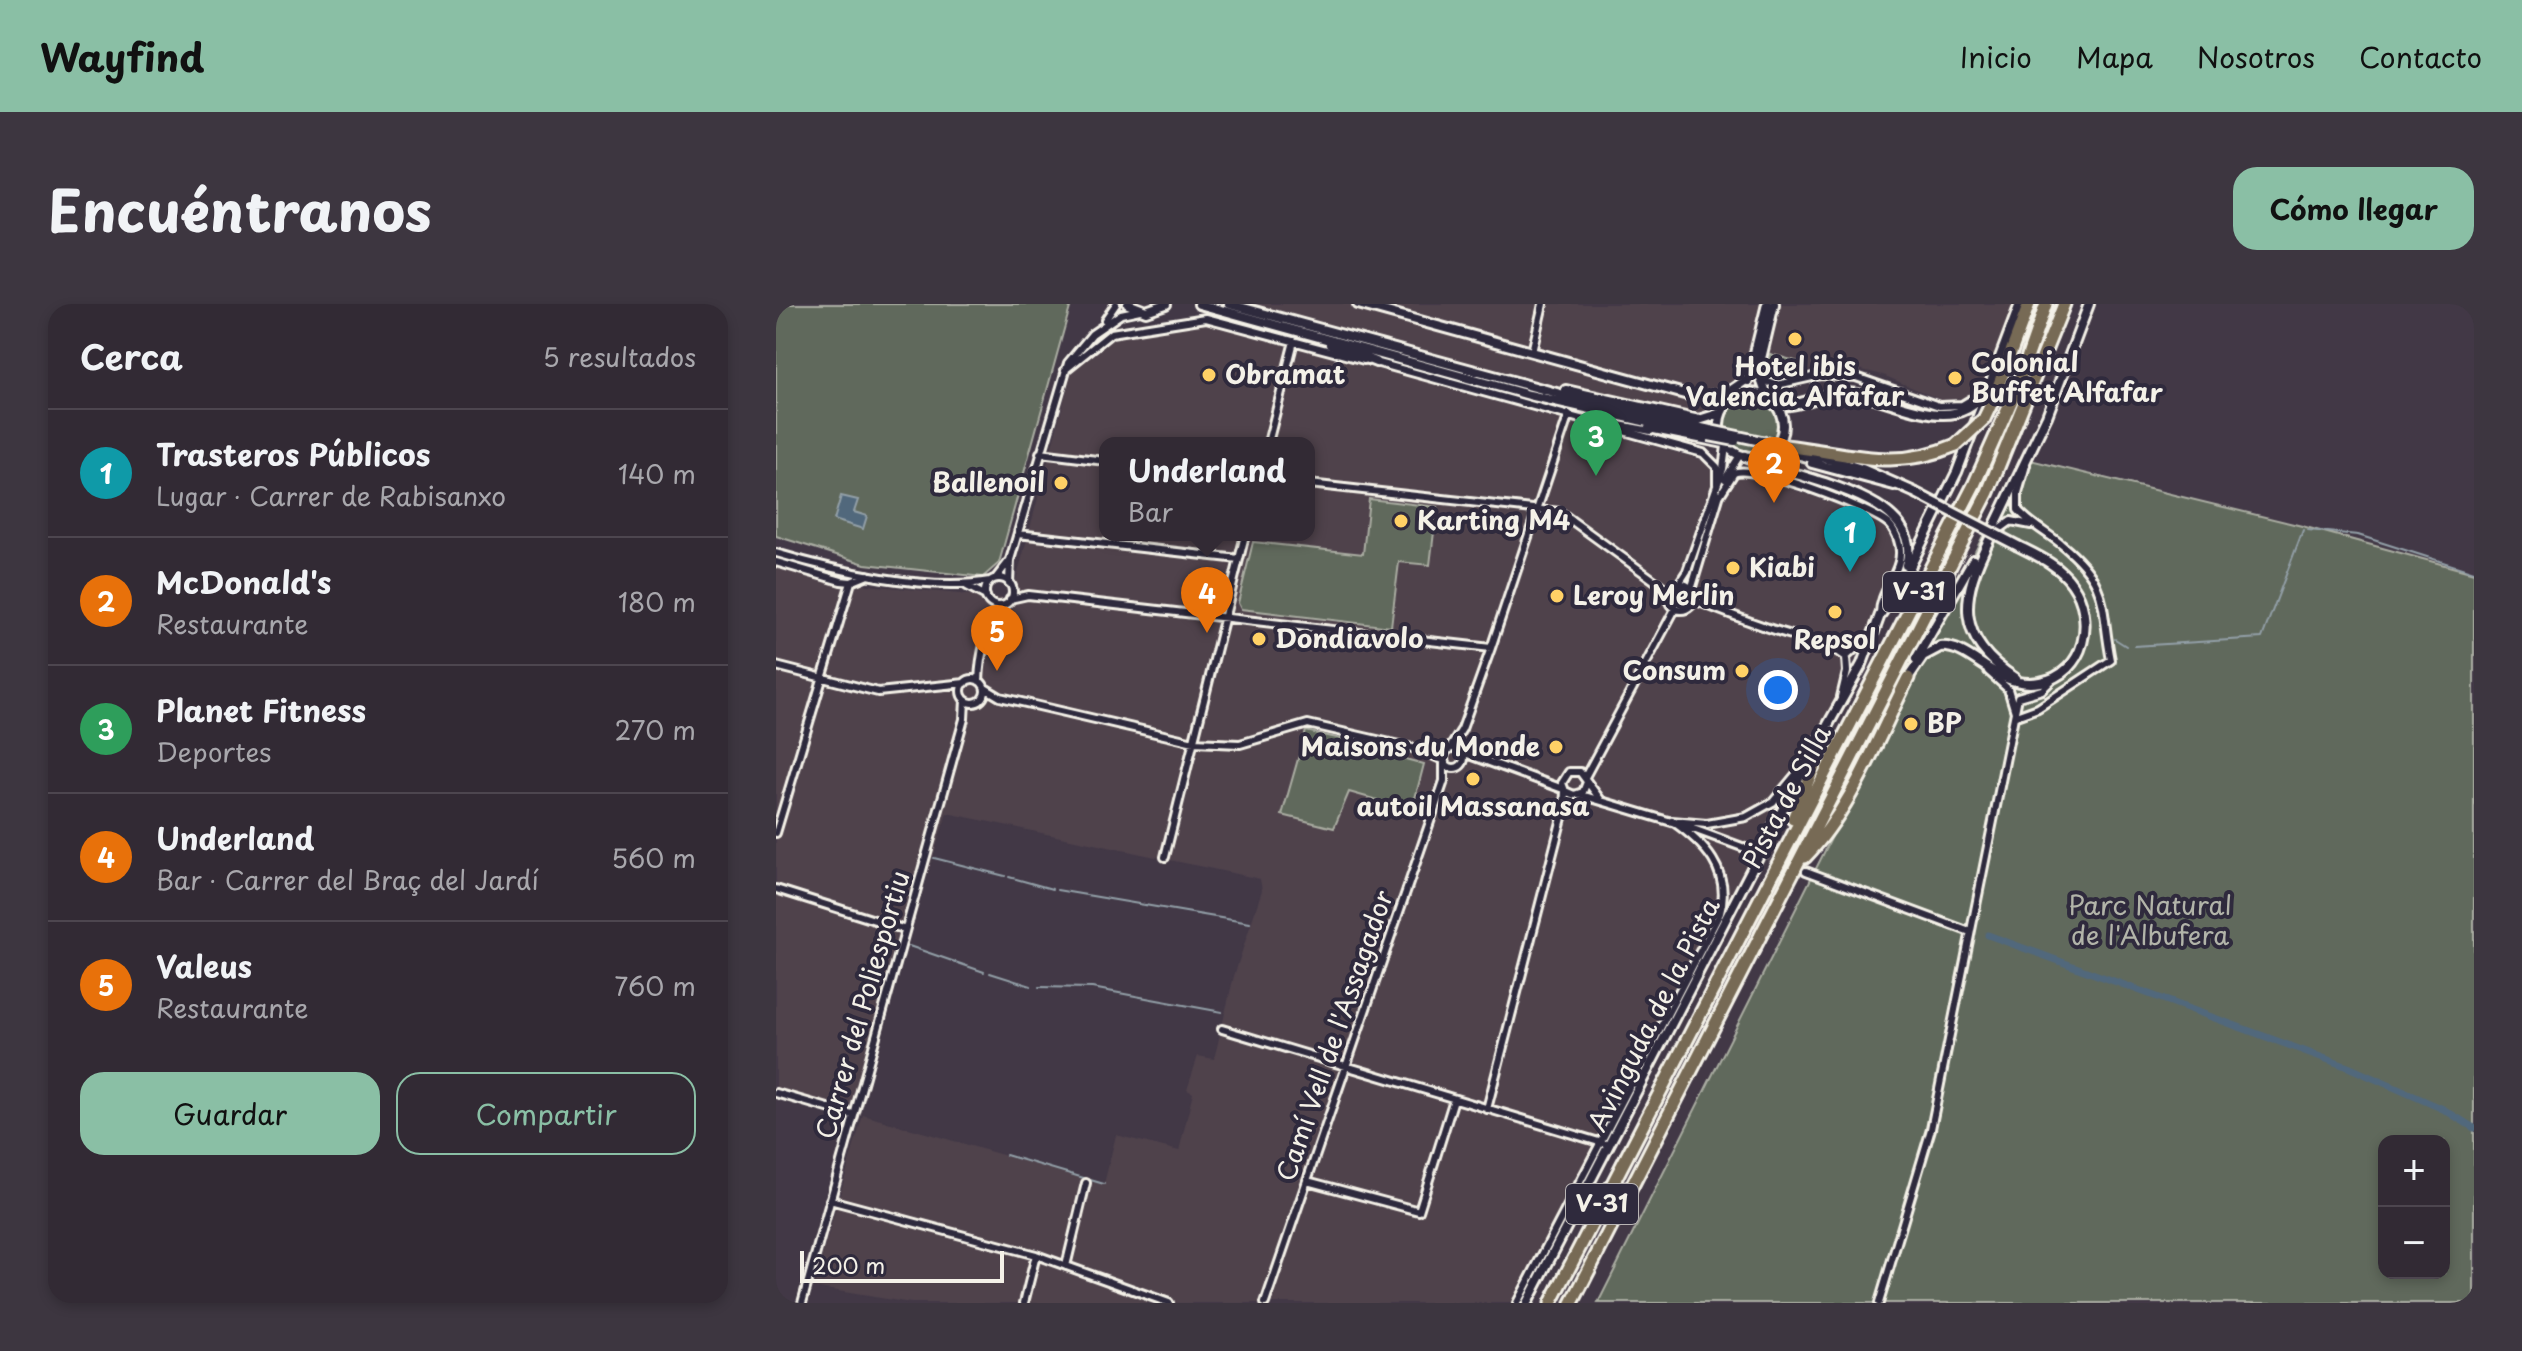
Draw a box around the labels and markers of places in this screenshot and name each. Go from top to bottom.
marker: Hotel ibis Valencia Alfafar [1786,330,1804,348]
place label: Colonial Buffet Alfafar [1971,342,2164,411]
place label: Hotel ibis Valencia Alfafar [1686,346,1905,415]
place label: Obramat [1225,354,1346,393]
marker: Obramat [1200,366,1218,384]
marker: Colonial Buffet Alfafar [1946,369,1964,387]
pin: 3 [1570,410,1622,476]
pin: 2 [1748,437,1800,503]
place label: Ballenoil [932,462,1045,501]
marker: Ballenoil [1052,474,1070,492]
place label: Karting M4 [1417,500,1571,539]
pin: 1 [1824,506,1876,572]
marker: Karting M4 [1392,512,1410,530]
place label: Kiabi [1749,547,1815,586]
marker: Kiabi [1724,559,1742,577]
pin: 4 [1181,567,1233,633]
place label: Leroy Merlin [1573,575,1734,614]
marker: Leroy Merlin [1548,587,1566,605]
marker: Repsol [1826,603,1844,621]
pin: 5 [971,605,1023,671]
place label: Dondiavolo [1275,618,1423,657]
place label: Repsol [1794,619,1876,658]
marker: Dondiavolo [1250,630,1268,648]
place label: Consum [1623,650,1726,689]
marker: Consum [1733,662,1751,680]
place label: BP [1927,703,1962,742]
marker: BP [1902,715,1920,733]
place label: Maisons du Monde [1301,726,1540,765]
marker: Maisons du Monde [1547,738,1565,756]
marker: autoil Massanasa [1464,770,1482,788]
place label: autoil Massanasa [1356,786,1590,825]

